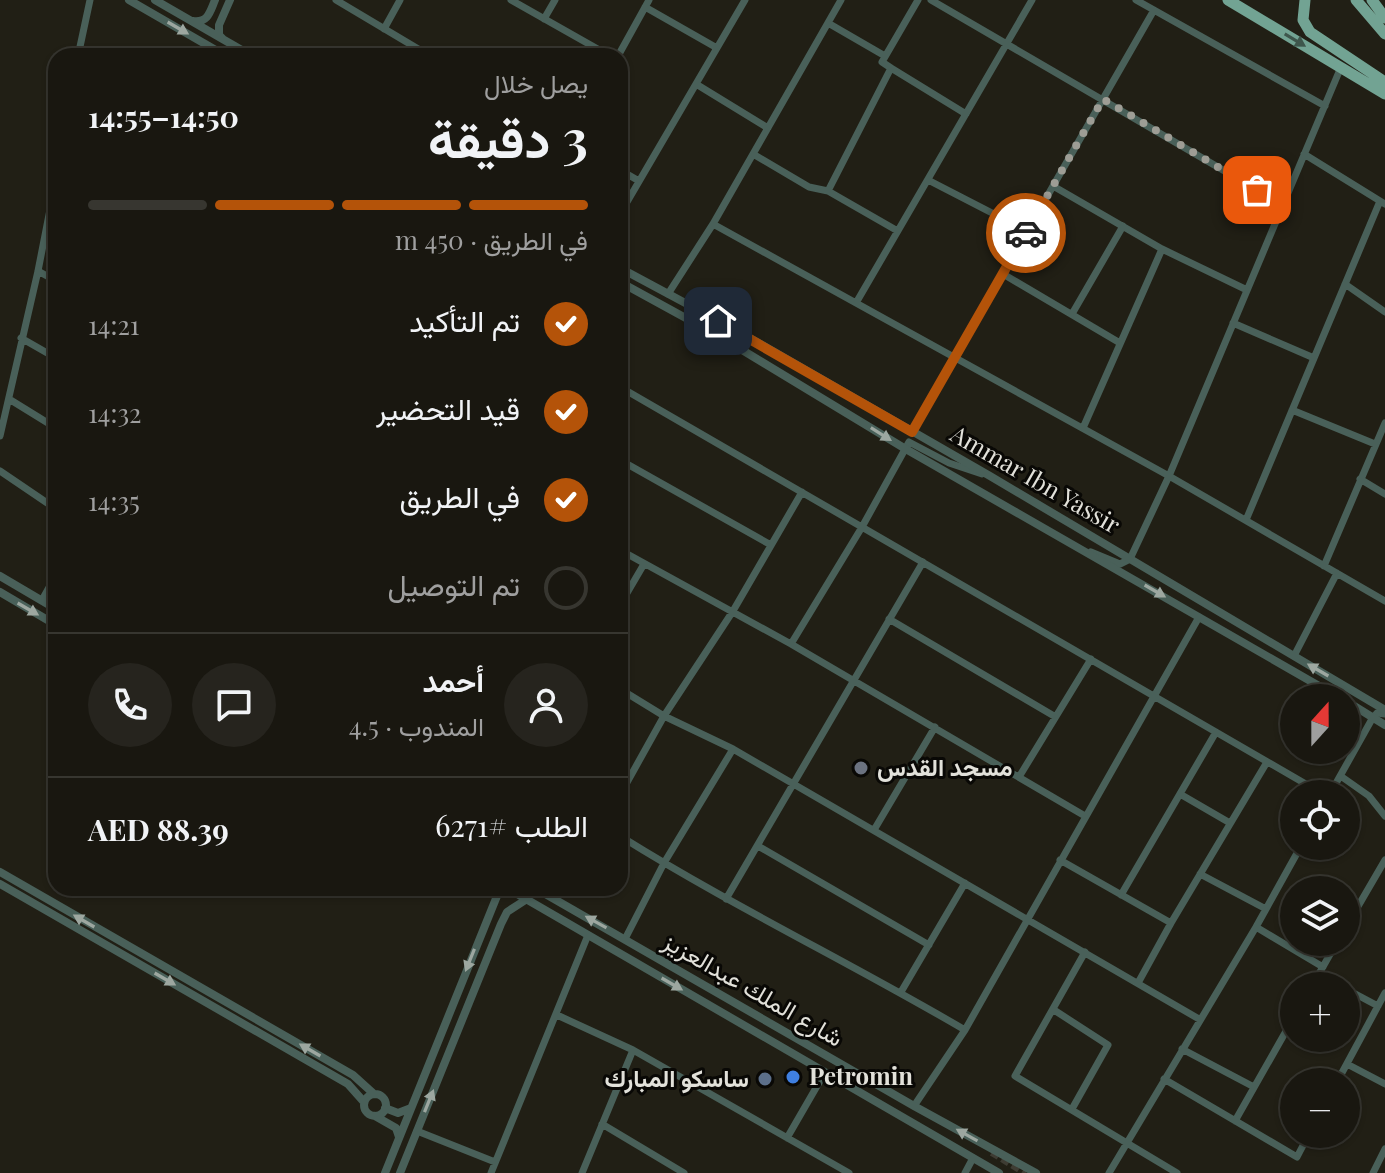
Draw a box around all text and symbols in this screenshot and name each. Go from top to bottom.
one-way arrow [167,21,189,35]
one-way arrow [1284,33,1306,47]
text: يصل خلال [484,65,588,100]
text: 14:50–14:55 [88,96,239,136]
text: 3 دقيقة [428,102,588,171]
pin [1223,156,1291,224]
icon: bag [1235,168,1279,212]
courier [986,193,1066,273]
icon: car [1004,211,1048,255]
text: في الطريق · 450 m [395,222,588,257]
pin [684,287,752,355]
icon: home [696,299,740,343]
text: تم التأكيد [409,300,520,340]
icon: check [544,302,588,346]
text: 14:21 [88,307,139,342]
text: قيد التحضير [376,388,520,428]
icon: check [544,390,588,434]
text: 14:32 [88,395,142,430]
street label: Ammar Ibn Yassir [945,416,1127,540]
one-way arrow [870,427,892,441]
text: في الطريق [399,476,520,516]
icon: check [544,478,588,522]
text: 14:35 [88,483,140,518]
text: تم التوصيل [388,564,520,604]
one-way arrow [1144,584,1166,598]
one-way arrow [17,602,39,616]
text: أحمد [422,660,484,700]
button: phone [88,663,172,747]
button: chat [192,663,276,747]
button: person [504,663,588,747]
one-way arrow [1307,663,1329,677]
north arrow [1280,684,1360,764]
map controls [1280,684,1360,1148]
text: المندوب · 4.5 [349,708,484,743]
place label: مسجد القدس [877,750,1012,782]
marker: مسجد القدس [852,759,870,777]
button: locate [1280,780,1360,860]
text: الطلب #6271 [435,805,588,845]
text: AED 88.39 [88,809,229,849]
button: layers [1280,876,1360,956]
one-way arrow [73,914,96,928]
one-way arrow [585,916,607,930]
street label: شارع الملك عبدالعزيز [656,923,850,1055]
one-way arrow [463,948,476,972]
one-way arrow [154,971,176,985]
button: + [1280,972,1360,1052]
one-way arrow [660,977,683,991]
one-way arrow [299,1043,321,1057]
place label: Petromin [809,1059,913,1091]
place label: ساسكو المبارك [605,1061,749,1094]
marker: Petromin [784,1068,802,1086]
button: − [1280,1068,1360,1148]
marker: ساسكو المبارك [756,1070,774,1088]
one-way arrow [423,1089,436,1113]
one-way arrow [956,1129,978,1143]

